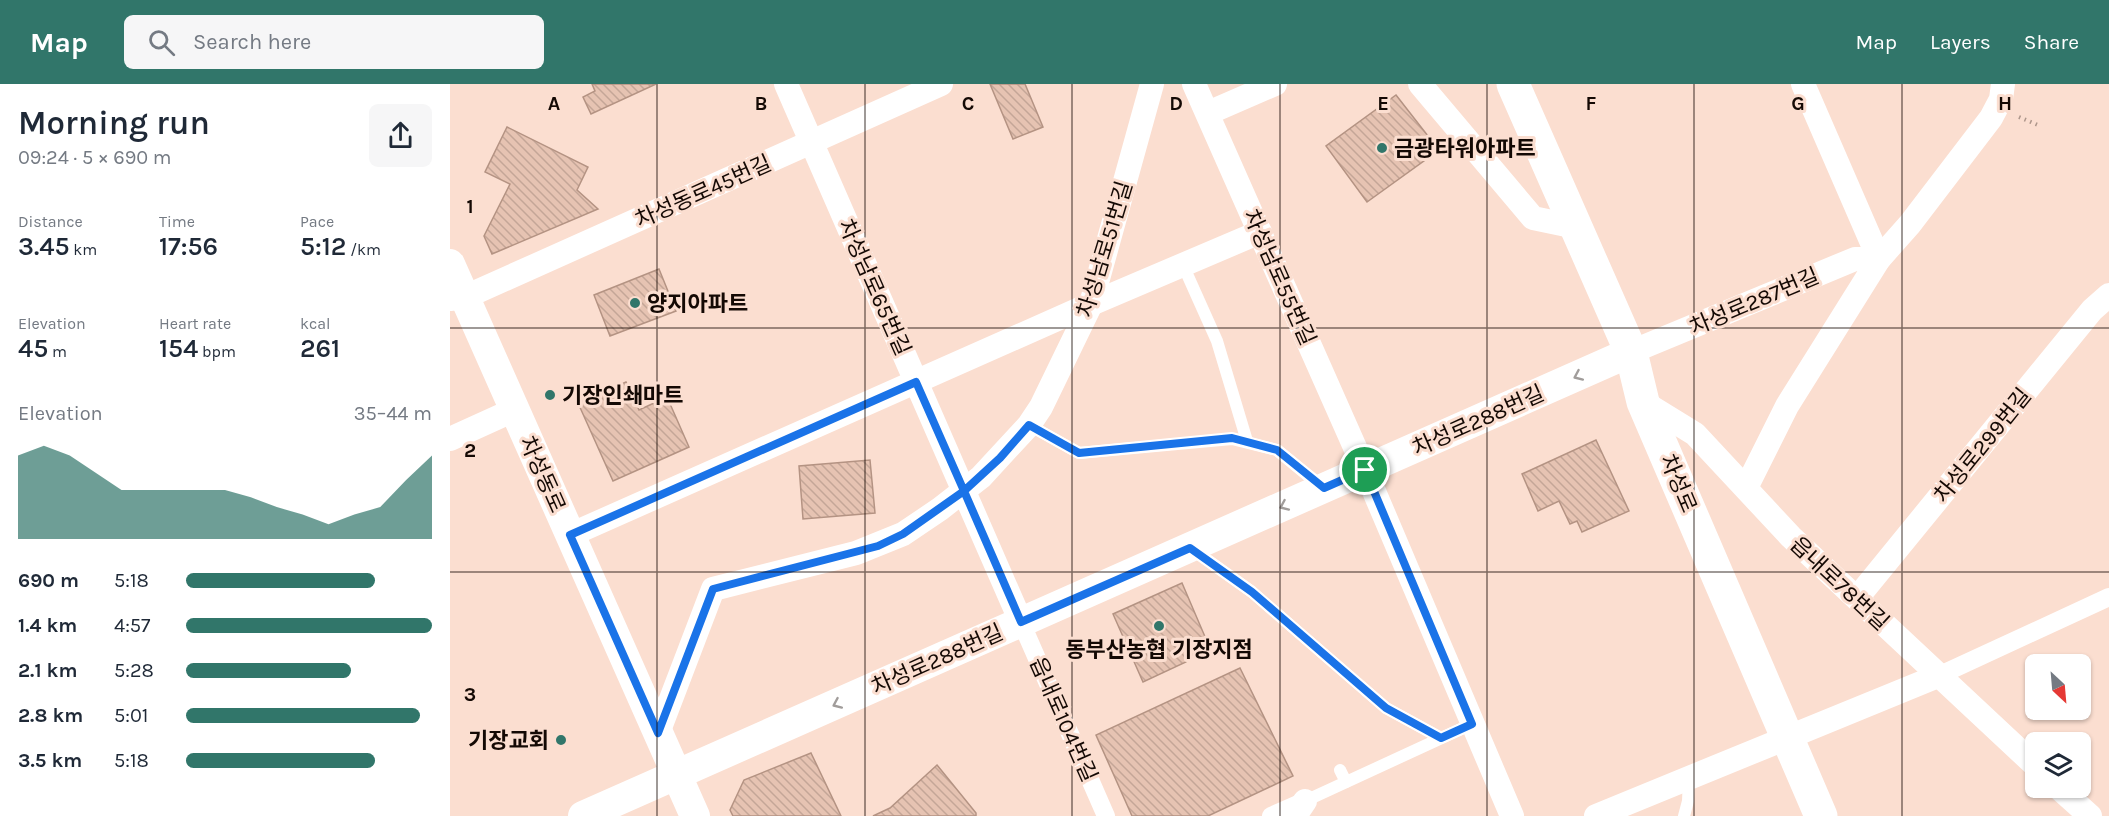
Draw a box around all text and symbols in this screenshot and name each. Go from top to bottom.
search box [124,15,544,69]
text: Map [30,26,88,59]
icon: search [145,26,178,59]
text: Search here [193,29,311,55]
text: Map [1855,30,1897,54]
text: Layers [1930,30,1991,54]
text: Share [2024,30,2079,54]
text: A [548,92,561,115]
text: B [755,92,767,115]
text: C [962,92,974,115]
text: D [1169,92,1183,115]
text: E [1377,92,1389,115]
text: F [1586,92,1597,115]
text: G [1791,92,1805,115]
text: H [1998,92,2012,115]
text: Morning run [18,104,210,142]
button: share [369,104,432,167]
place label: 금광타워아파트 [1394,136,1536,162]
marker: 금광타워아파트 [1375,141,1389,155]
text: 09:24 · 5 × 690 m [18,146,172,169]
street label: 차성동로45번길 [631,150,775,234]
street label: 차성남로51번길 [1072,178,1138,321]
text: 1 [466,195,474,218]
street label: 차성남로55번길 [1237,205,1321,350]
text: Distance [18,212,83,231]
text: Time [159,212,195,231]
text: Pace [300,212,334,231]
street label: 차성남로65번길 [832,215,916,360]
text: 3.45 [18,231,70,262]
text: 17:56 [159,231,218,262]
text: 5:12 [300,231,346,262]
text: km [70,240,97,259]
text: /km [346,240,381,259]
street label: 차성로287번길 [1686,263,1823,341]
place label: 양지아파트 [647,291,748,317]
marker: 양지아파트 [628,296,642,310]
text: Elevation [18,314,86,333]
text: Heart rate [159,314,231,333]
text: kcal [300,314,331,333]
text: 45 [18,333,48,364]
text: 154 [159,333,198,364]
text: 261 [300,333,340,364]
text: m [48,342,67,361]
text: bpm [198,342,236,361]
one-way arrow [1573,369,1584,381]
street label: 차성로288번길 [1409,380,1548,461]
place label: 기장인쇄마트 [562,383,683,409]
street label: 차성로299번길 [1929,383,2037,508]
marker: 기장인쇄마트 [543,388,557,402]
text: Elevation [18,402,103,425]
text: 35–44 m [354,402,432,425]
street label: 차성동로 [514,432,570,517]
text: 2 [464,439,476,462]
pin [1339,444,1390,495]
street label: 차성로 [1654,450,1702,516]
icon: arrive [1348,453,1381,486]
one-way arrow [1280,499,1291,511]
street label: 읍내로78번길 [1785,532,1894,636]
text: 690 m [18,569,79,592]
text: 5:18 [114,569,149,592]
text: 1.4 km [18,614,77,637]
text: 4:57 [114,614,150,637]
street label: 차성로288번길 [868,619,1007,700]
marker: 동부산농협 기장지점 [1152,619,1166,633]
place label: 동부산농협 기장지점 [1065,637,1253,663]
street label: 읍내로104번길 [1024,653,1102,786]
north arrow [2025,654,2091,720]
map controls [2025,654,2091,798]
text: 2.1 km [18,659,77,682]
text: 5:28 [114,659,154,682]
text: 3 [464,683,476,706]
one-way arrow [832,696,843,708]
text: 2.8 km [18,704,83,727]
text: 5:01 [114,704,148,727]
place label: 기장교회 [468,728,549,754]
button: layers [2025,732,2091,798]
marker: 기장교회 [554,733,568,747]
text: 3.5 km [18,749,82,772]
text: 5:18 [114,749,149,772]

